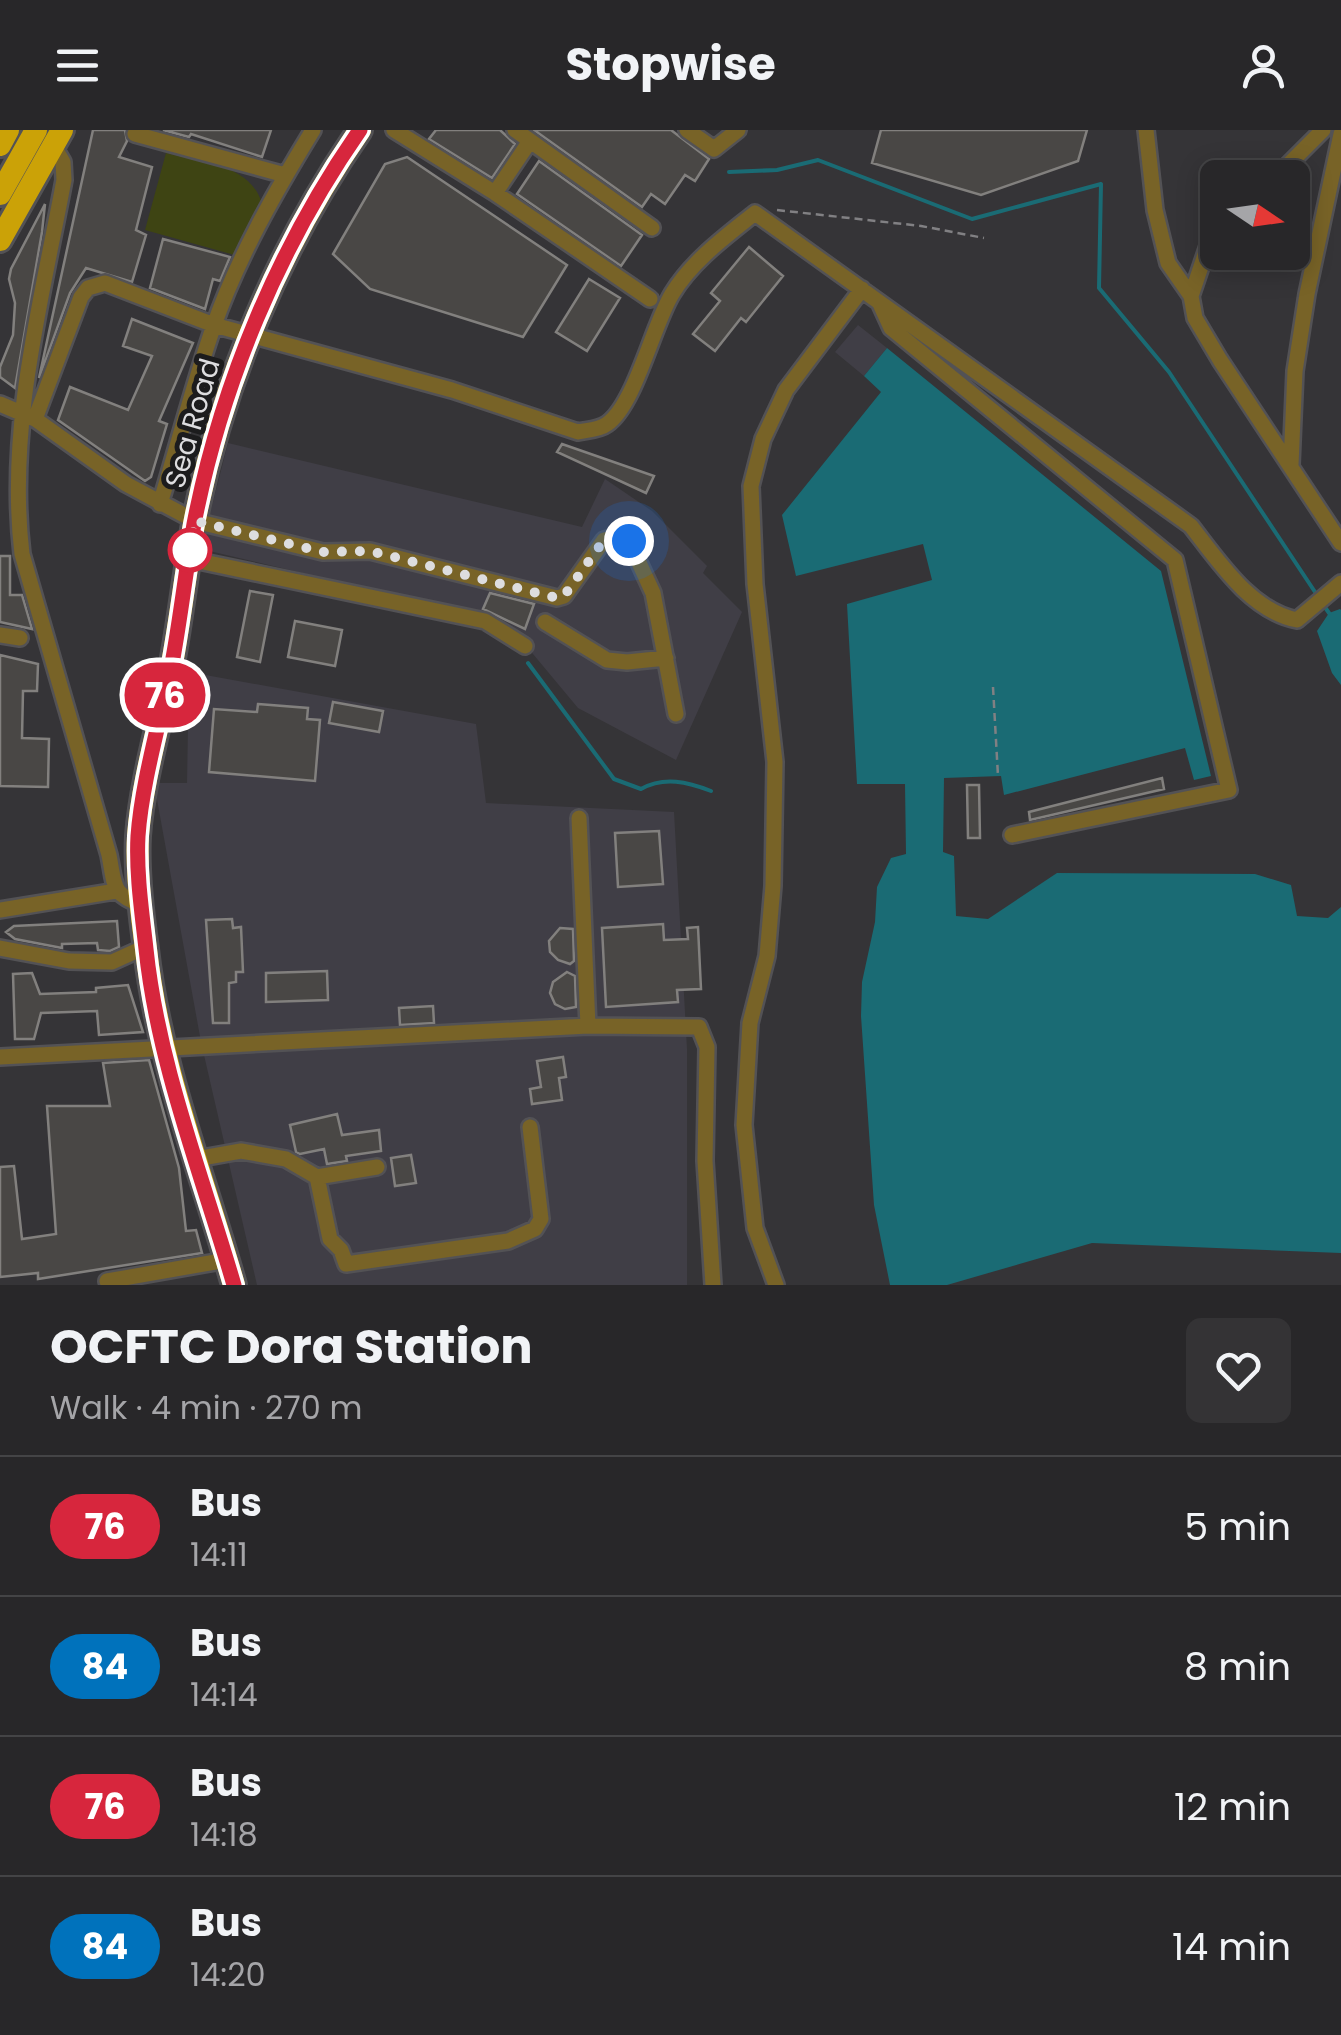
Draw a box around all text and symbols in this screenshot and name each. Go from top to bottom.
text: Stopwise [565,33,776,96]
icon: menu [50,38,105,93]
icon: person [1236,38,1291,93]
north arrow [1200,160,1310,270]
map controls [1200,160,1310,270]
street label: Sea Road [155,354,230,492]
your location [604,516,654,566]
unlabelled marker [169,529,211,571]
line badge: 76 [120,662,210,728]
text: 76 [144,671,186,720]
text: OCFTC Dora Station [50,1313,533,1380]
button: heart [1186,1318,1291,1423]
text: Walk · 4 min · 270 m [50,1385,362,1430]
text: Bus [190,1476,262,1529]
text: 5 min [1184,1500,1291,1553]
text: 76 [84,1502,126,1551]
text: 14:11 [190,1532,248,1577]
text: Bus [190,1616,262,1669]
text: 8 min [1184,1640,1291,1693]
text: 84 [82,1642,128,1691]
text: 14:14 [190,1672,258,1717]
text: Bus [190,1756,262,1809]
text: 12 min [1174,1780,1291,1833]
text: 76 [84,1782,126,1831]
text: 14:18 [190,1812,258,1857]
text: Bus [190,1896,262,1949]
text: 14 min [1172,1920,1291,1973]
text: 84 [82,1922,128,1971]
text: 14:20 [190,1952,266,1997]

